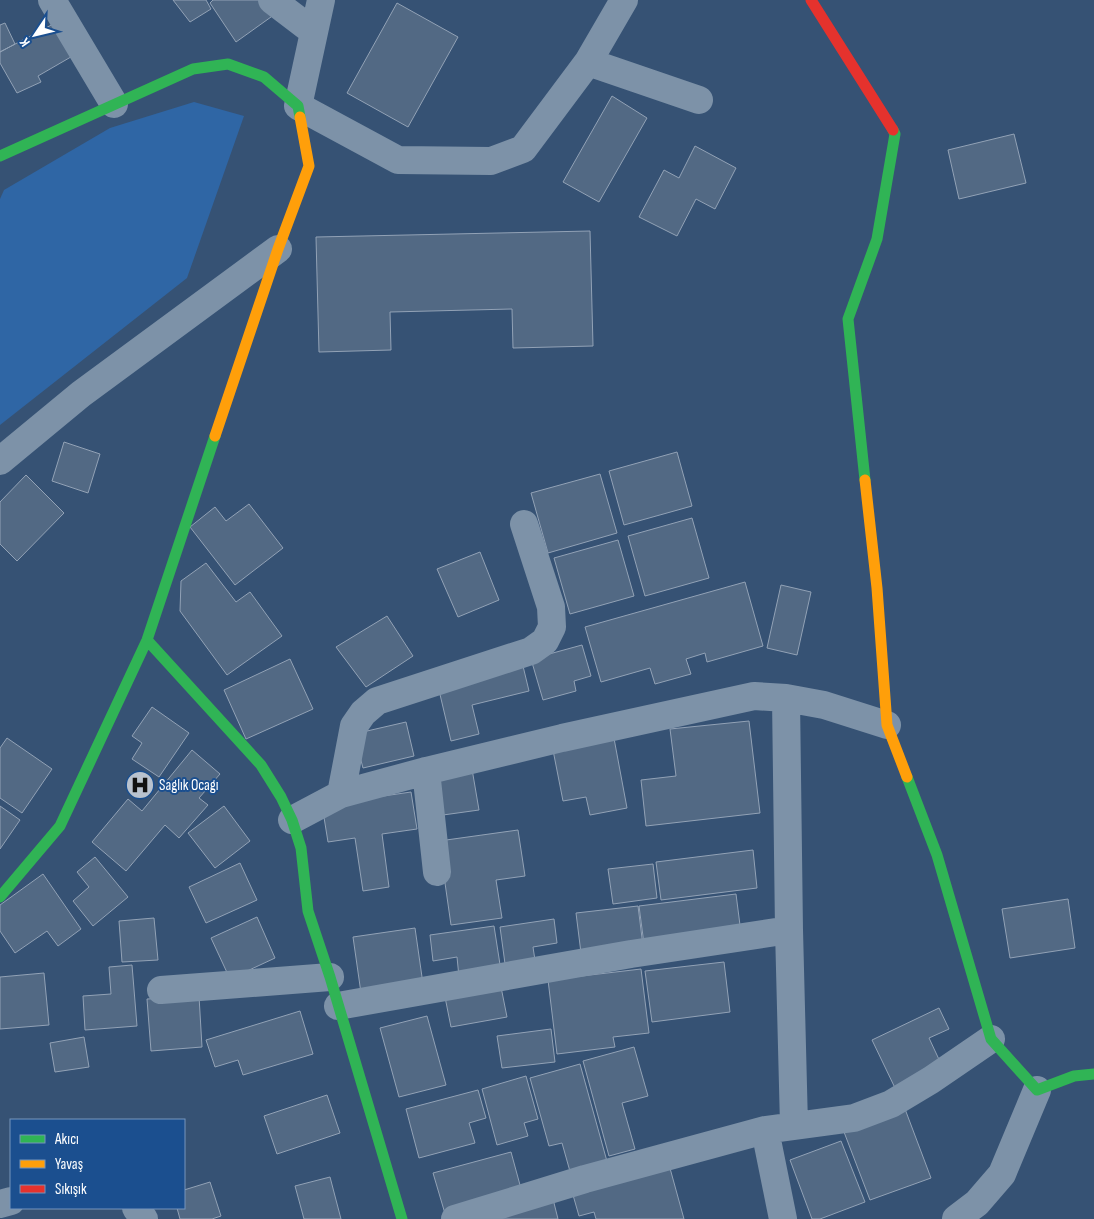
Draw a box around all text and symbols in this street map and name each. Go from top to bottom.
north arrow [10,10,60,60]
text: K [16,34,34,50]
hospital icon: Saglık Ocagı [125,770,155,800]
place label: Saglık Ocagı [159,776,219,795]
legend [10,1119,185,1209]
text: Akıcı [54,1130,79,1149]
text: Yavaş [55,1155,83,1174]
text: Sıkışık [55,1180,87,1199]

